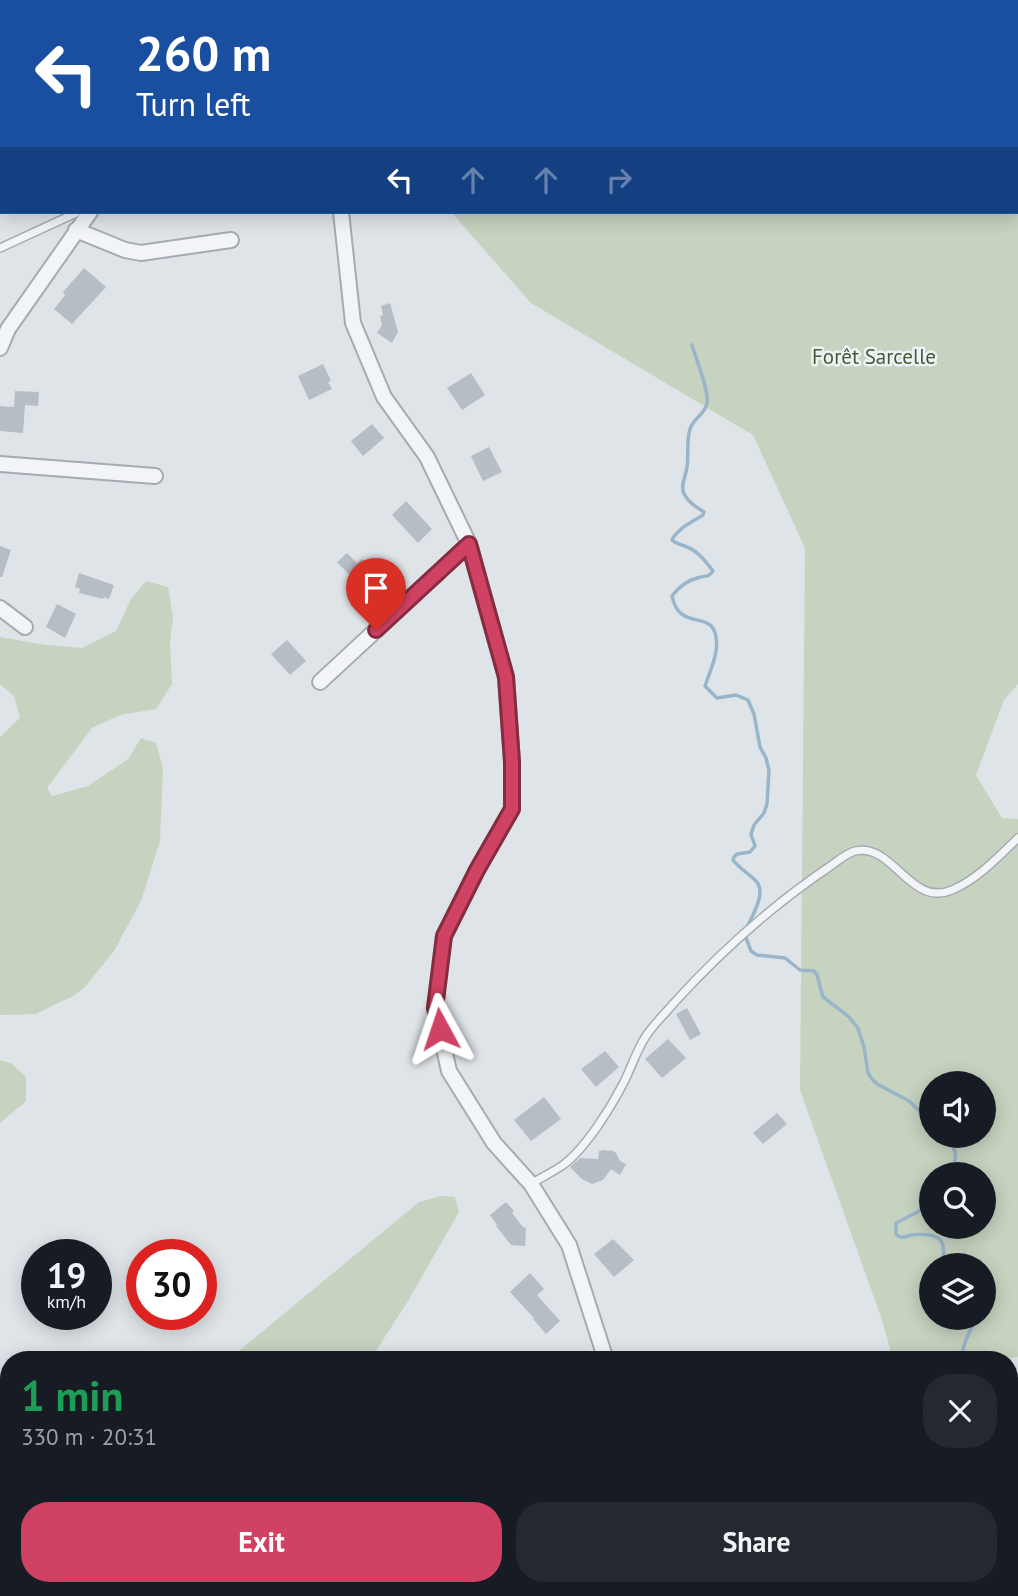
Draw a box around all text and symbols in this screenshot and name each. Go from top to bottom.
text: 260 m [136,21,271,85]
icon: left [21,28,112,119]
text: Turn left [136,83,251,125]
icon: left [381,161,419,199]
icon: ahead [454,161,492,199]
icon: ahead [527,161,565,199]
icon: right [600,161,638,199]
park label: Forêt Sarcelle [812,343,936,370]
pin [346,558,406,630]
icon: arrive [357,569,395,607]
position arrow [403,992,477,1066]
map controls [919,1071,996,1330]
button: sound [919,1071,996,1148]
button: search [919,1162,996,1239]
speed limit sign: 30 [126,1239,217,1330]
text: 19 [47,1252,86,1298]
button: layers [919,1253,996,1330]
text: km/h [47,1290,86,1313]
text: 1 min [21,1368,123,1423]
button: close [923,1374,997,1448]
text: 330 m · 20:31 [21,1422,157,1451]
button: Exit [21,1502,502,1582]
button: Share [516,1502,997,1582]

